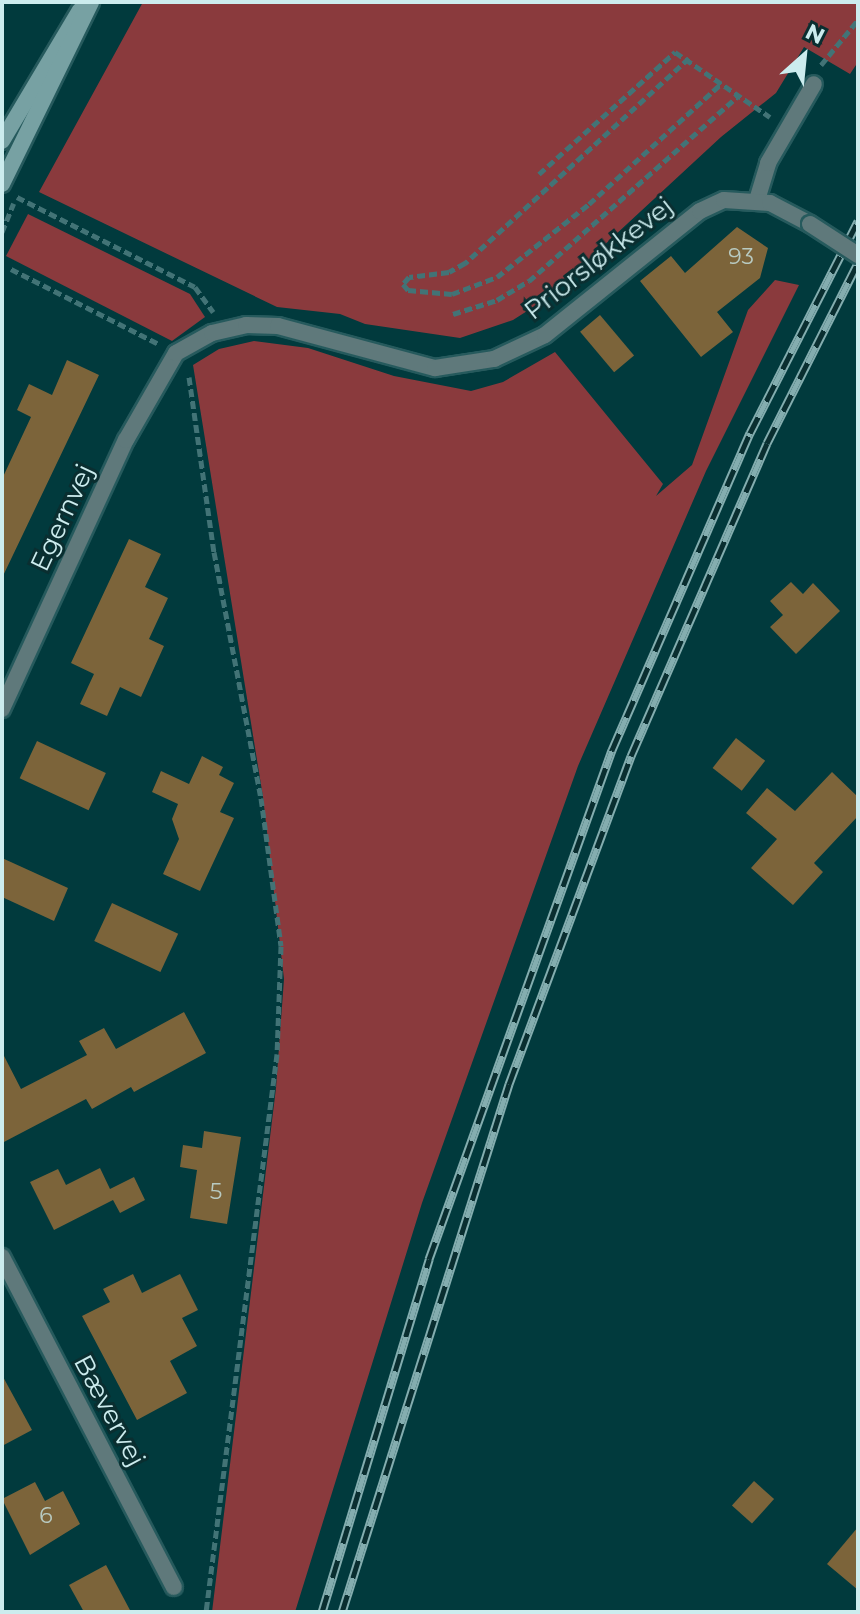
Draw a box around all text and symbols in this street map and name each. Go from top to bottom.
north arrow [764,16,844,96]
text: N [801,18,829,50]
street label: Priorsløkkevej [518,191,680,327]
house number: 93 [728,244,754,270]
street label: Egernvej [25,459,101,577]
house number: 5 [210,1179,222,1205]
street label: Bævervej [67,1350,151,1472]
house number: 6 [39,1503,53,1529]

